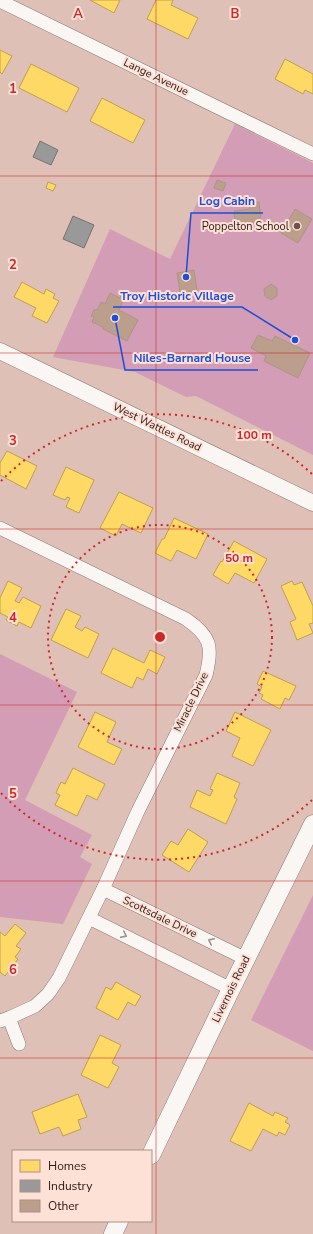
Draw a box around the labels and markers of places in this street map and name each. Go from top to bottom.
callout: Log Cabin [191,189,263,213]
place label: Poppelton School [202,219,290,234]
marker: Poppelton School [292,221,302,231]
callout: Troy Historic Village [113,283,242,307]
callout: Niles-Barnard House [125,346,258,370]
centre of rings [153,630,167,644]

